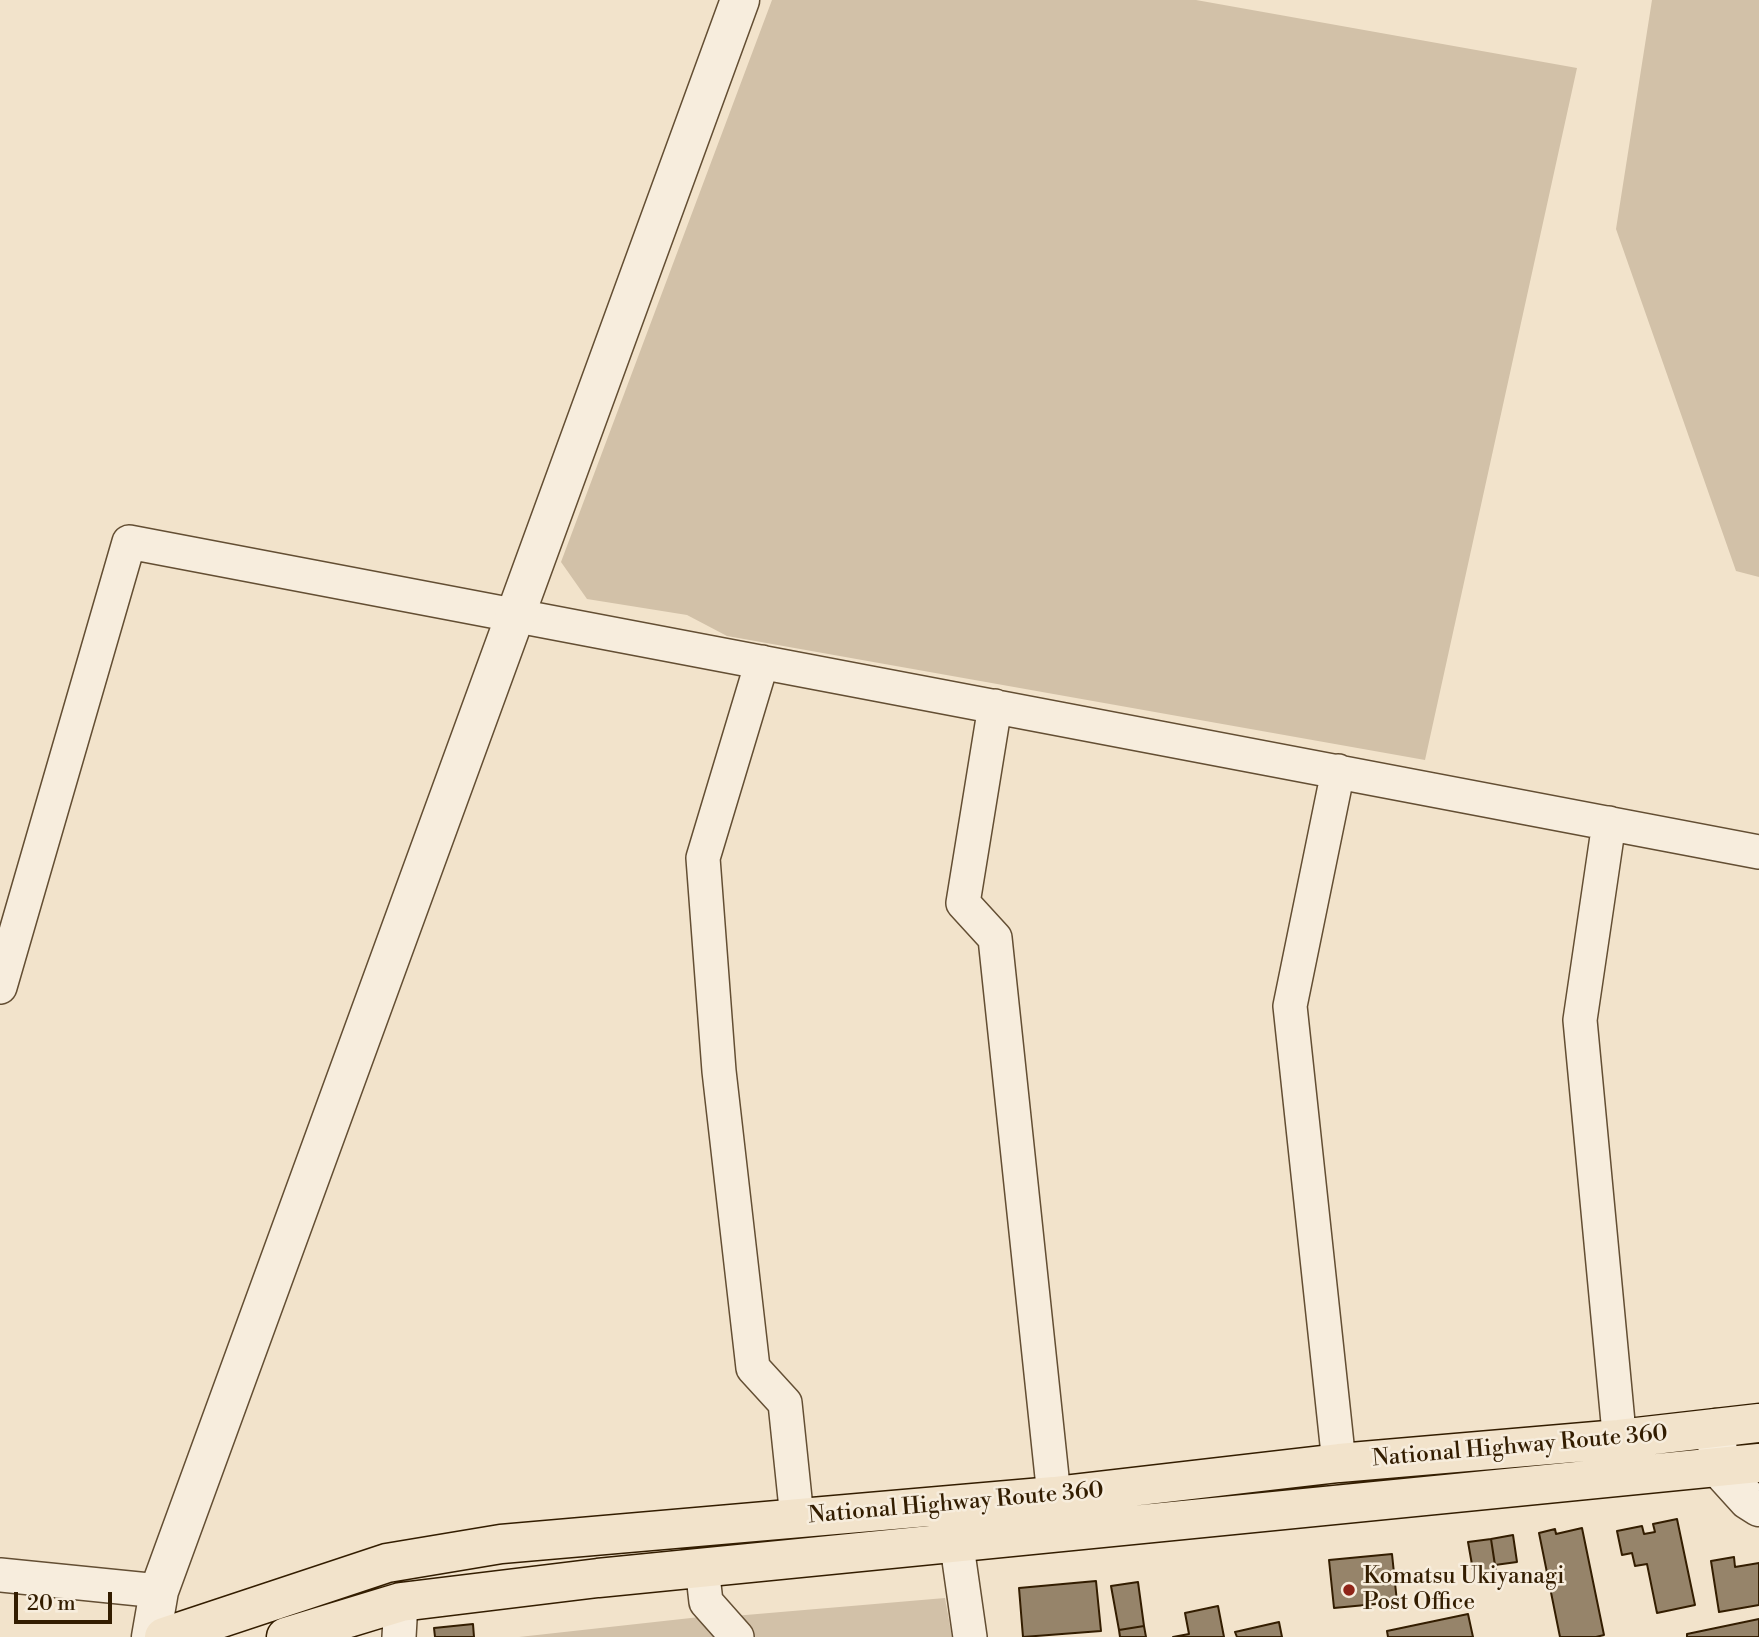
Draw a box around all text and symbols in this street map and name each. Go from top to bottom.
street label: National Highway Route 360 [1371,1420,1669,1474]
street label: National Highway Route 360 [807,1477,1105,1531]
place label: Komatsu Ukiyanagi Post Office [1363,1563,1564,1617]
scale bar [18,1578,116,1622]
marker: Komatsu Ukiyanagi Post Office [1341,1582,1357,1598]
text: 20 m [27,1591,76,1617]

